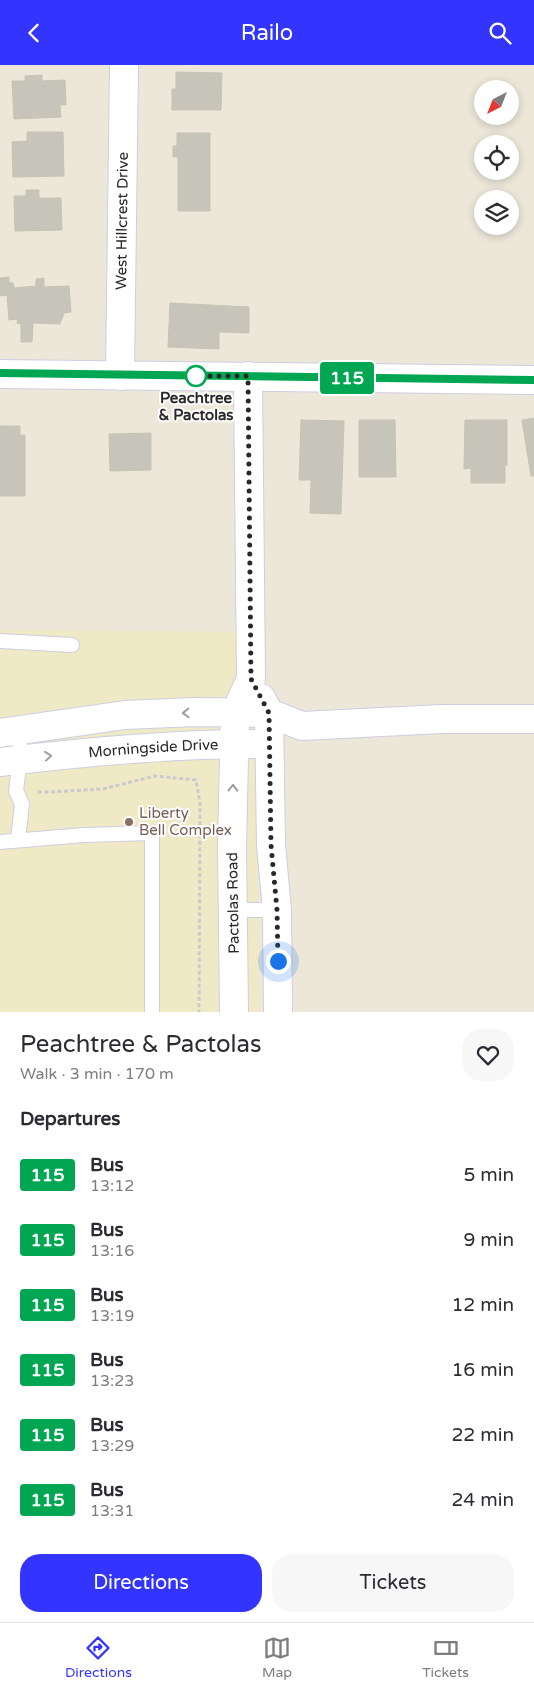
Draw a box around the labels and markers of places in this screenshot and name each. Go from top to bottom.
marker: Peachtree & Pactolas [185,365,207,387]
place label: Peachtree & Pactolas [158,389,234,424]
place label: Liberty Bell Complex [139,804,232,839]
marker: Liberty Bell Complex [123,816,135,828]

